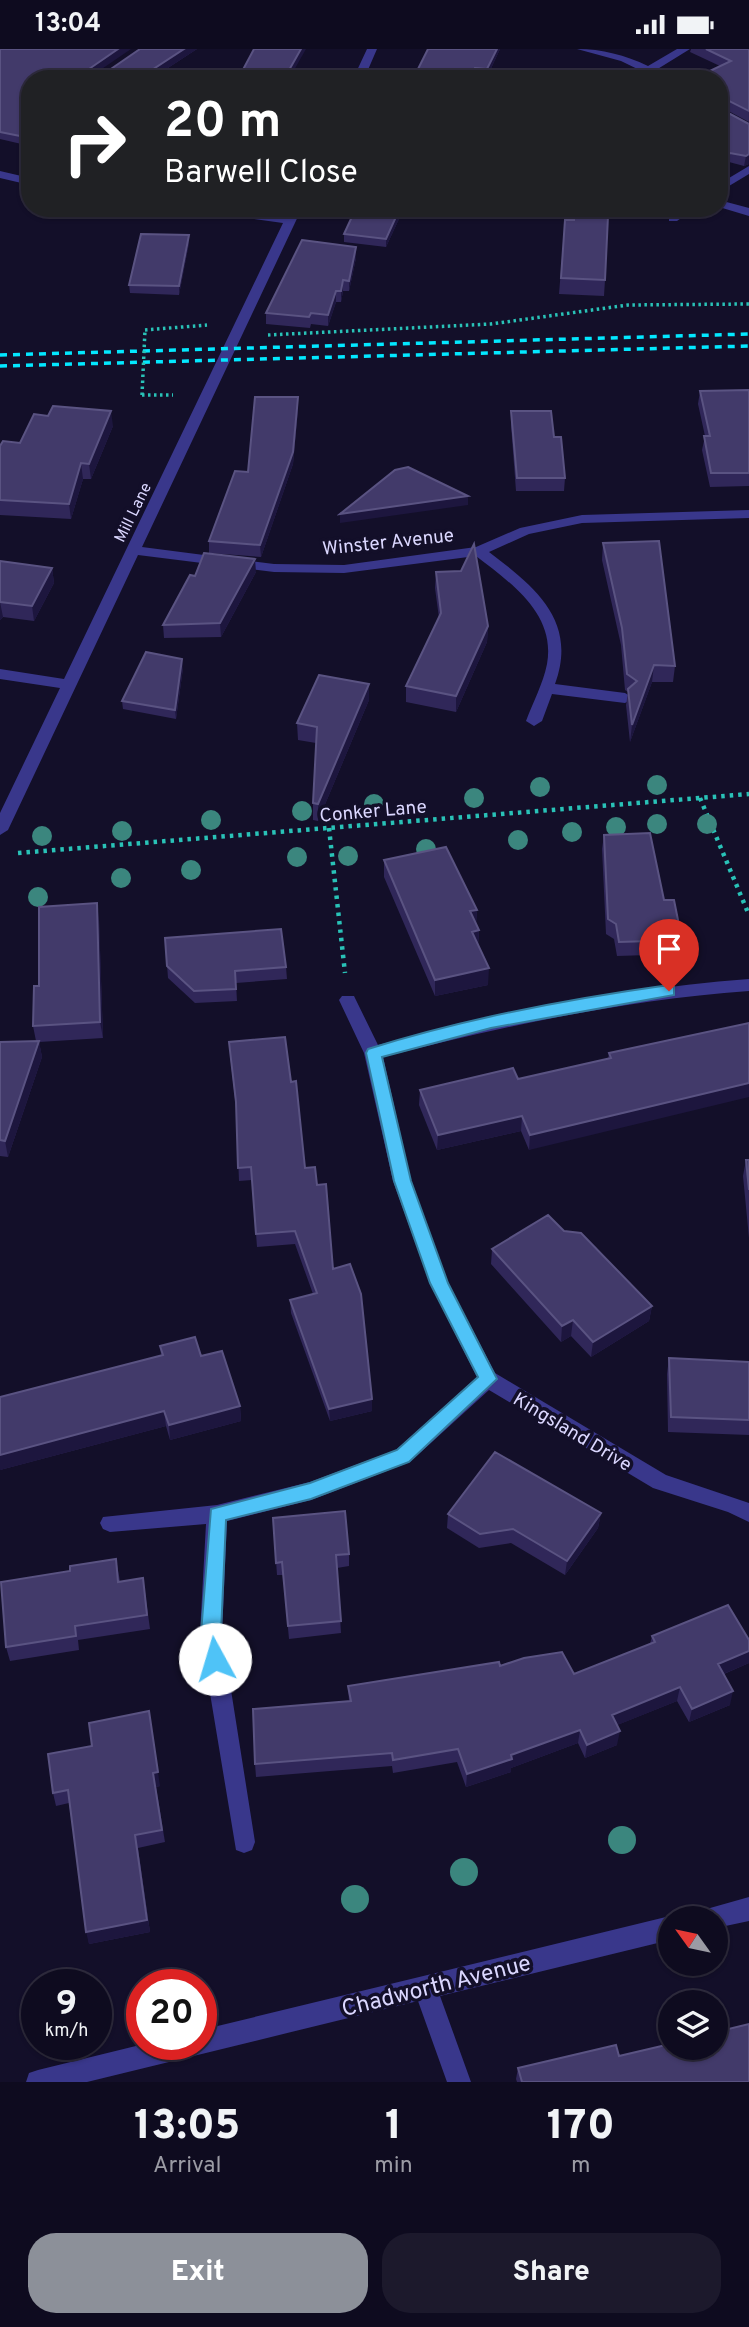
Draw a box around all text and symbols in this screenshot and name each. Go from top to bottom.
text: 13:04 [35,8,101,41]
text: 20 m [164,93,281,155]
icon: right [49,98,140,189]
text: Barwell Close [164,154,358,194]
street label: Mill Lane [111,480,157,546]
street label: Winster Avenue [321,524,455,562]
street label: Conker Lane [319,795,428,829]
pin [639,919,699,991]
icon: arrive [650,930,688,968]
street label: Kingsland Drive [508,1388,636,1478]
position arrow [178,1622,252,1696]
north arrow [658,1906,728,1976]
map controls [658,1906,728,2060]
street label: Chadworth Avenue [339,1950,534,2025]
speed limit sign: 20 [126,1969,217,2060]
text: 9 [56,1983,77,2027]
button: layers [658,1990,728,2060]
text: km/h [45,2020,88,2043]
text: 13:05 [134,2101,240,2154]
text: 1 [385,2101,402,2154]
text: 170 [547,2101,615,2154]
text: Arrival [153,2152,221,2181]
text: min [374,2152,413,2181]
text: m [571,2152,591,2181]
button: Exit [28,2233,368,2313]
button: Share [382,2233,721,2313]

